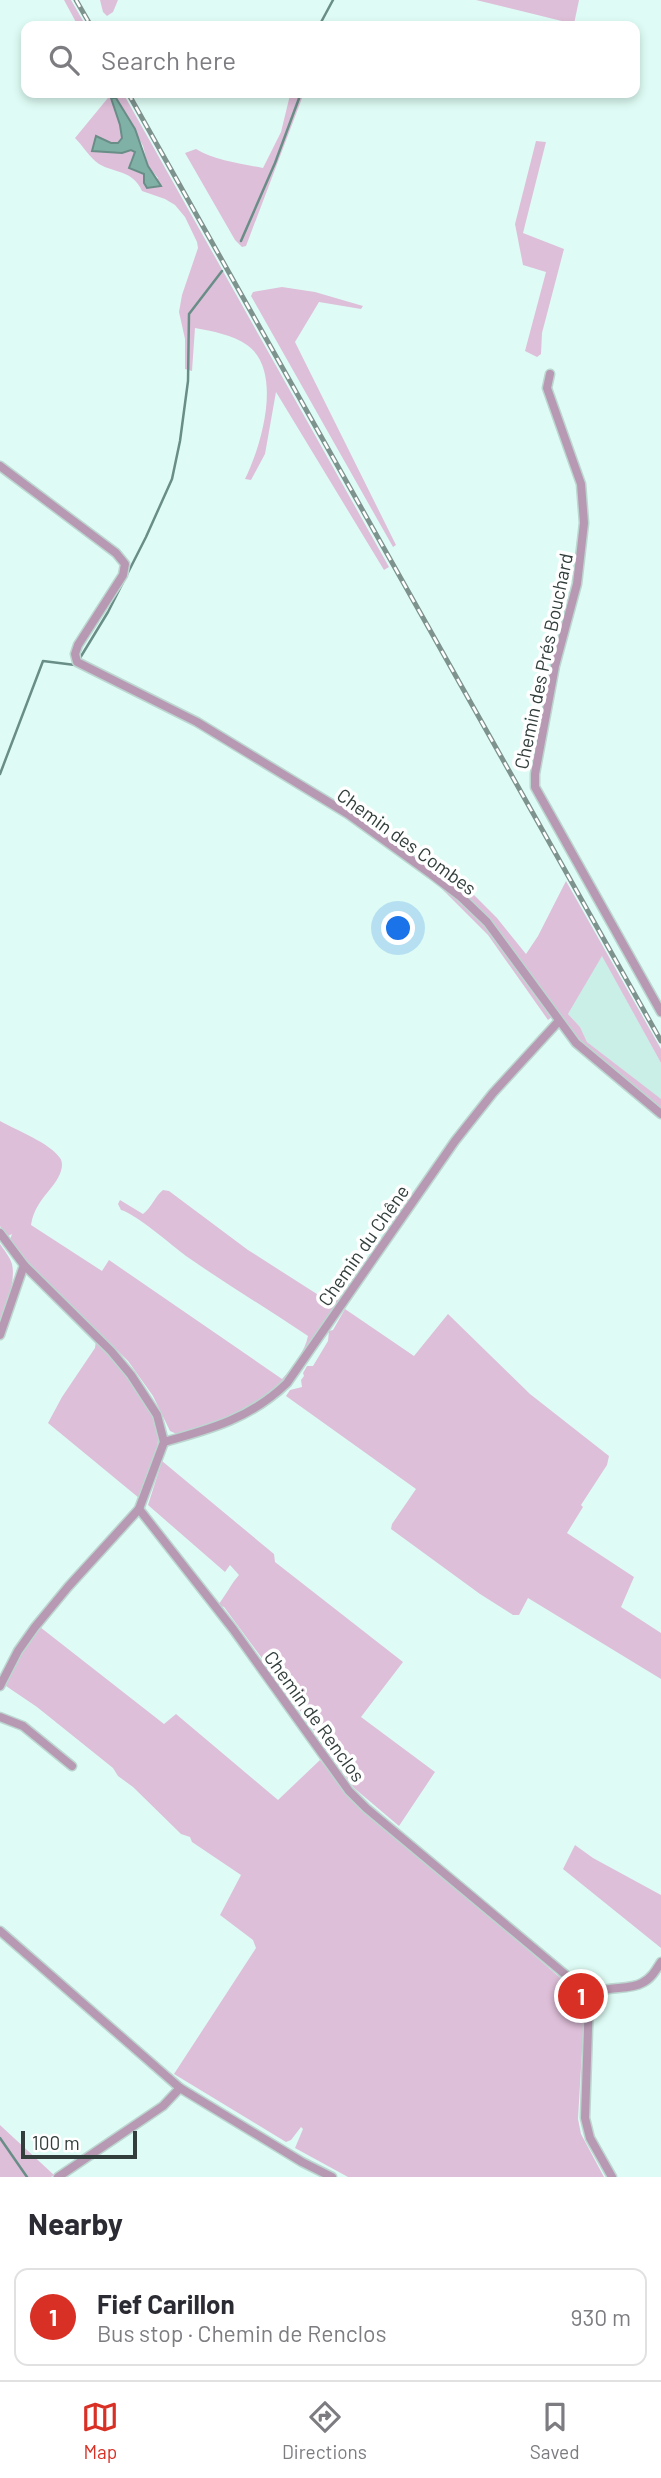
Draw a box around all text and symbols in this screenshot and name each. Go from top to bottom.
search box [21,21,640,98]
icon: search [45,41,83,79]
text: Search here [101,44,236,75]
street label: Chemin des Prés Bouchard [509,551,577,771]
street label: Chemin des Combes [333,783,481,899]
your location [381,911,415,945]
street label: Chemin du Chêne [313,1180,413,1310]
street label: Chemin de Renclos [260,1646,370,1786]
pin: 1 [558,1970,604,2022]
scale bar [21,2128,136,2160]
text: 100 m [32,2131,80,2154]
text: Nearby [28,2205,123,2241]
text: Fief Carillon [97,2288,235,2319]
text: 1 [49,2303,57,2331]
text: 930 m [571,2303,631,2331]
text: Bus stop · Chemin de Renclos [97,2319,387,2347]
tab: Map [81,2398,119,2463]
tab: Directions [282,2398,367,2463]
tab: Saved [530,2398,580,2463]

